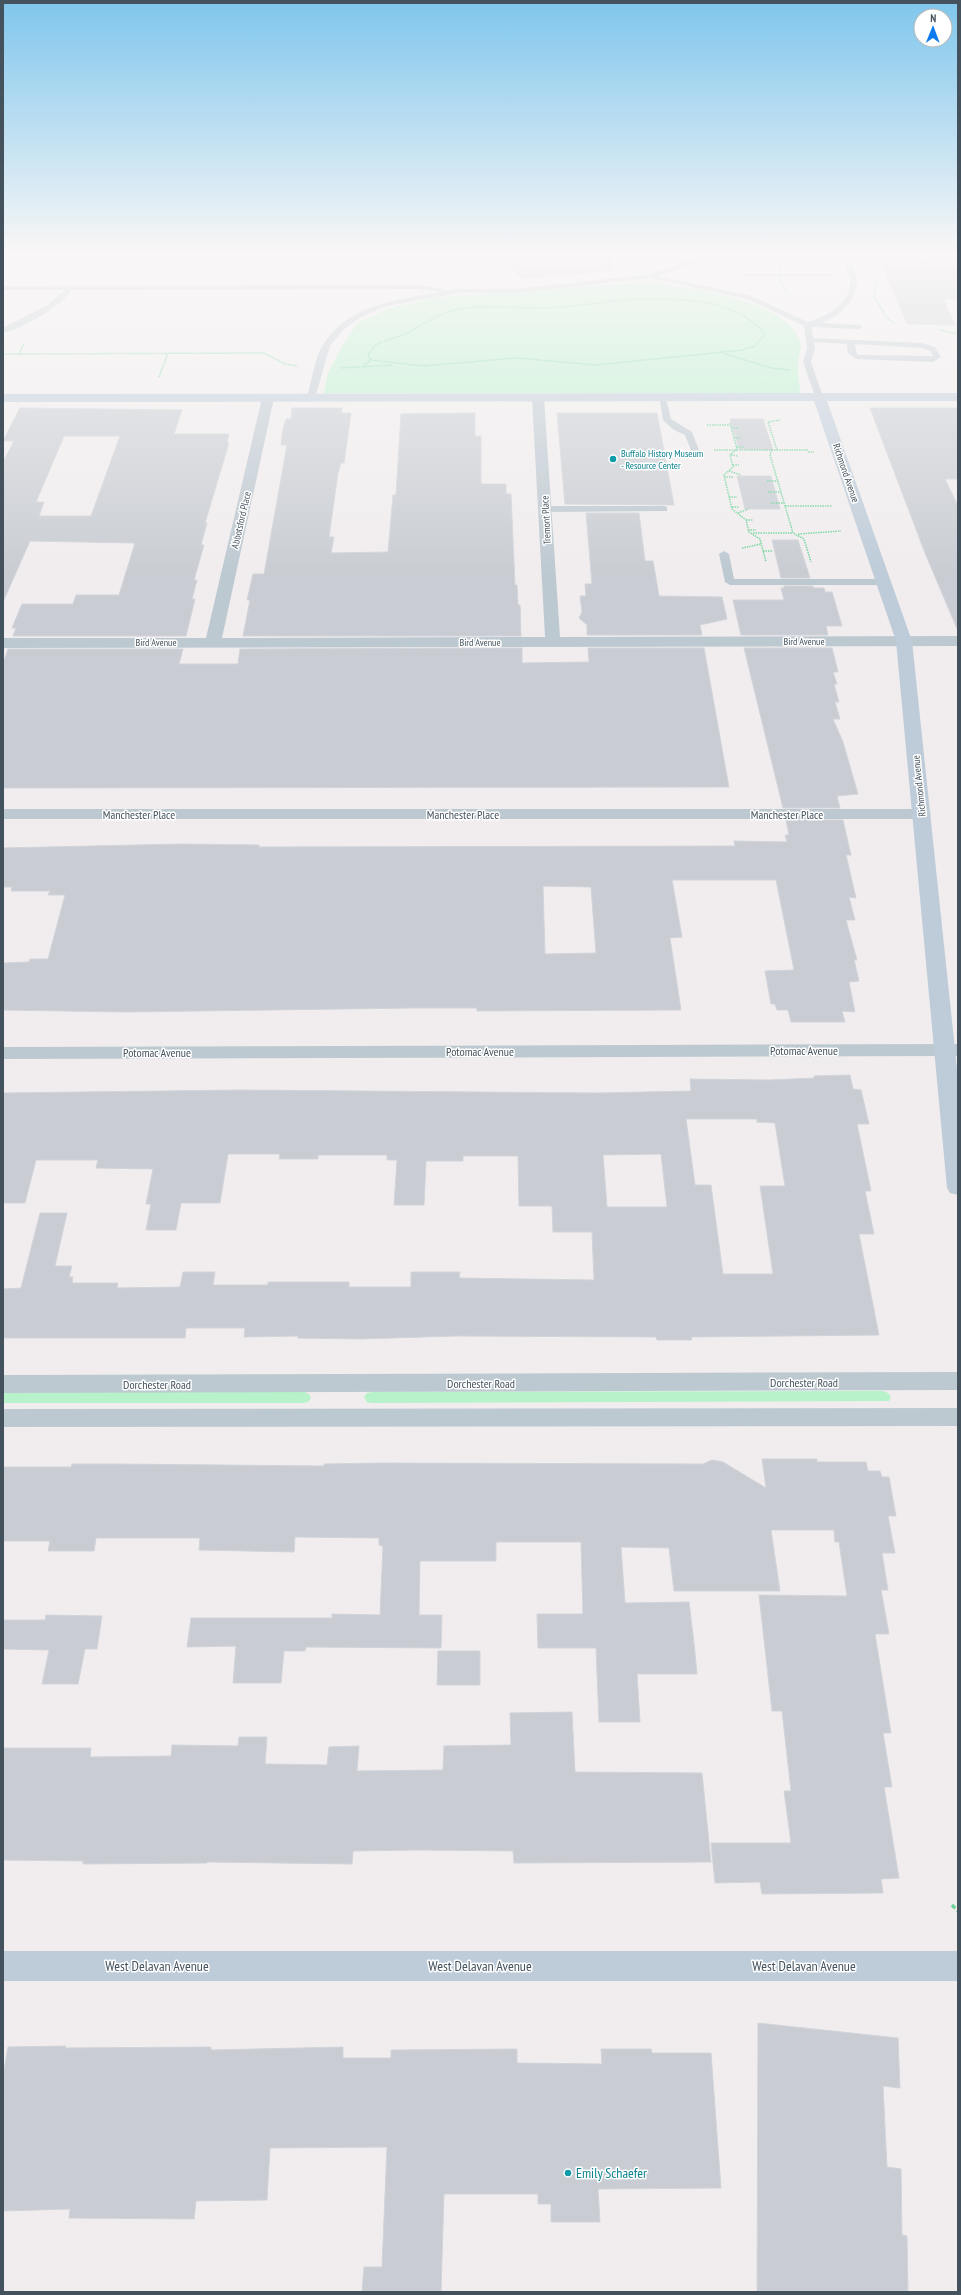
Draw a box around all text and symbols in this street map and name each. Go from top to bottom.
north arrow [913,8,953,48]
text: N [930,11,936,25]
street label: Richmond Avenue [830,442,862,504]
place label: Buffalo History Museum - Resource Center [621,447,703,472]
marker: Buffalo History Museum - Resource Center [608,454,618,464]
street label: Abbotsford Place [228,490,254,550]
street label: Tremont Place [538,495,554,545]
street label: Bird Avenue [783,635,825,648]
street label: Bird Avenue [135,636,177,649]
street label: Bird Avenue [459,636,501,649]
street label: Richmond Avenue [909,755,929,817]
street label: Manchester Place [103,807,175,822]
street label: Manchester Place [427,807,499,822]
street label: Manchester Place [751,807,823,822]
street label: Potomac Avenue [770,1043,838,1058]
street label: Potomac Avenue [446,1044,514,1059]
street label: Potomac Avenue [123,1045,191,1060]
street label: Dorchester Road [770,1375,838,1390]
street label: Dorchester Road [447,1376,515,1391]
street label: Dorchester Road [123,1377,191,1392]
street label: West Delavan Avenue [105,1957,209,1975]
street label: West Delavan Avenue [428,1957,532,1975]
street label: West Delavan Avenue [752,1957,856,1975]
place label: Emily Schaefer [576,2164,647,2182]
marker: Emily Schaefer [563,2168,573,2178]

